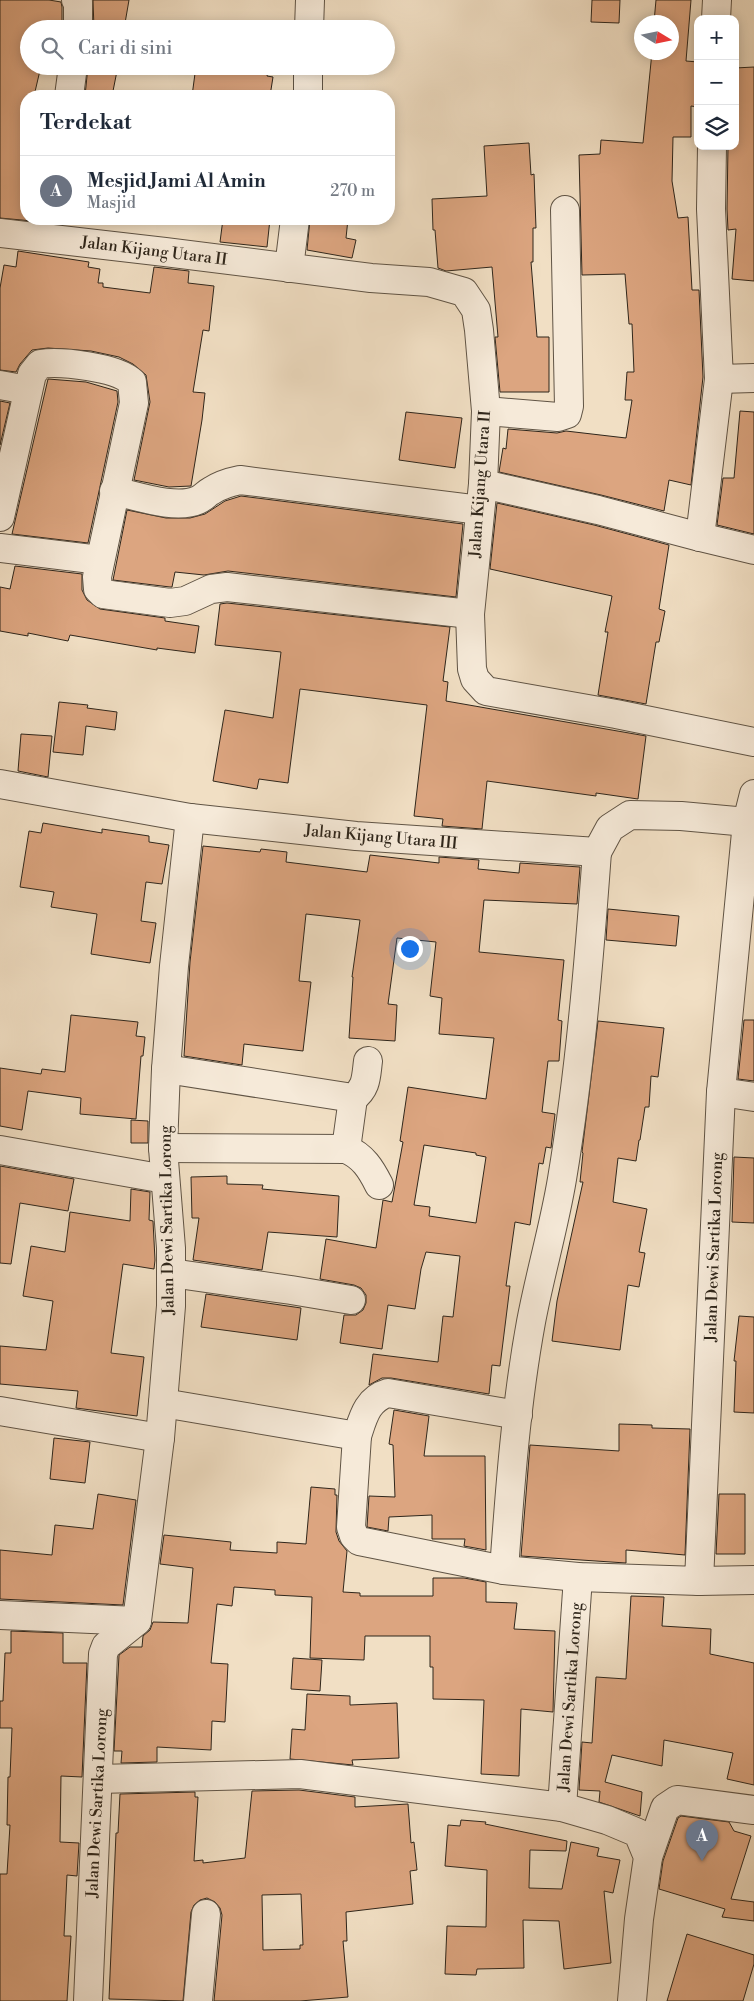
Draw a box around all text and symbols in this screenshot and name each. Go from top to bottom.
north arrow [634,15,679,60]
map controls [694,15,739,150]
button: + [694,15,739,60]
search box [20,20,395,75]
icon: search [38,34,66,62]
text: Cari di sini [78,36,173,60]
button: − [694,60,739,105]
button: layers [694,105,739,150]
text: Terdekat [40,110,131,136]
text: Mesjid Jami Al Amin [87,169,266,193]
text: A [50,181,62,201]
text: 270 m [330,181,375,201]
text: Masjid [87,193,136,213]
street label: Jalan Kijang Utara II [79,232,228,270]
street label: Jalan Kijang Utara II [465,410,495,559]
street label: Jalan Kijang Utara III [303,820,458,854]
your location [397,936,423,962]
street label: Jalan Dewi Sartika Lorong [155,1124,179,1316]
street label: Jalan Dewi Sartika Lorong [701,1151,727,1343]
street label: Jalan Dewi Sartika Lorong [553,1601,587,1793]
street label: Jalan Dewi Sartika Lorong [82,1707,112,1899]
pin: A [686,1820,718,1861]

